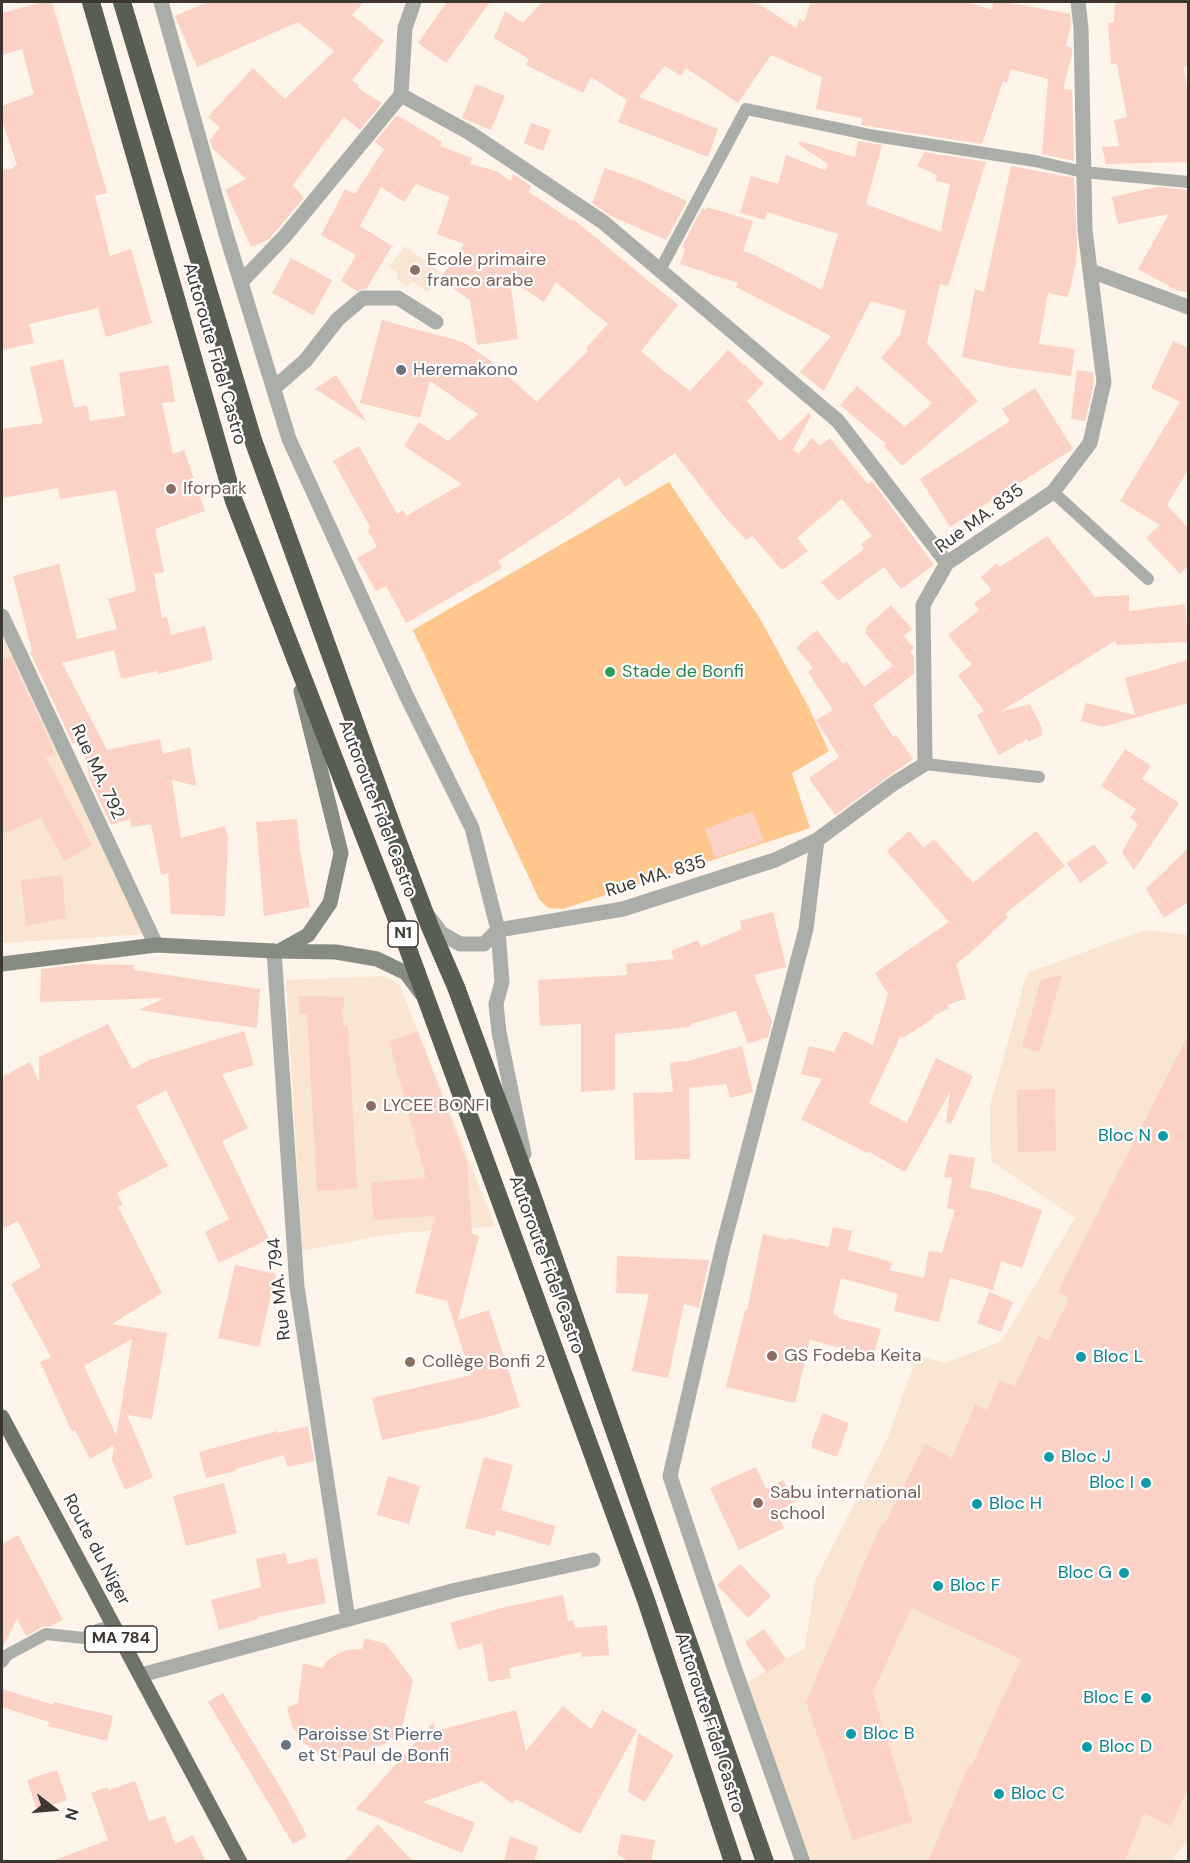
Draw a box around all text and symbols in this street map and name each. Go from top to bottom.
place label: Ecole primaire franco arabe [427,249,546,292]
street label: Autoroute Fidel Castro [178,261,250,447]
marker: Ecole primaire franco arabe [408,263,422,277]
place label: Heremakono [413,359,518,381]
marker: Heremakono [394,363,408,377]
place label: Iforpark [183,478,247,500]
street label: Rue MA. 835 [932,480,1028,558]
marker: Iforpark [164,482,178,496]
place label: Stade de Bonfi [622,661,744,683]
marker: Stade de Bonfi [603,665,617,679]
street label: Autoroute Fidel Castro [333,717,421,901]
street label: Rue MA. 792 [66,721,128,823]
street label: Rue MA. 835 [603,851,709,903]
road number: N1 [388,921,418,947]
place label: LYCEE BONFI [383,1095,489,1117]
marker: LYCEE BONFI [364,1099,378,1113]
place label: Bloc N [1098,1125,1151,1147]
marker: Bloc N [1156,1129,1170,1143]
street label: Autoroute Fidel Castro [504,1173,588,1357]
street label: Rue MA. 794 [264,1237,296,1341]
place label: GS Fodeba Keita [784,1345,921,1367]
place label: Bloc L [1093,1346,1143,1368]
marker: GS Fodeba Keita [765,1349,779,1363]
marker: Bloc L [1074,1350,1088,1364]
place label: Collège Bonfi 2 [422,1351,546,1373]
marker: Collège Bonfi 2 [403,1355,417,1369]
place label: Bloc J [1061,1446,1111,1468]
marker: Bloc J [1042,1450,1056,1464]
place label: Bloc I [1089,1472,1134,1494]
marker: Bloc I [1139,1476,1153,1490]
place label: Sabu international school [770,1482,921,1524]
street label: Route du Niger [58,1491,134,1609]
place label: Bloc H [989,1493,1042,1515]
marker: Sabu international school [751,1496,765,1510]
marker: Bloc H [970,1497,984,1511]
place label: Bloc G [1058,1562,1112,1584]
marker: Bloc G [1117,1566,1131,1580]
place label: Bloc F [950,1575,1000,1597]
marker: Bloc F [931,1579,945,1593]
road number: MA 784 [85,1626,157,1652]
street label: Autoroute Fidel Castro [670,1630,748,1816]
place label: Bloc E [1083,1687,1134,1709]
marker: Bloc E [1139,1691,1153,1705]
place label: Bloc B [863,1723,914,1745]
place label: Paroisse St Pierre et St Paul de Bonfi [298,1724,449,1766]
marker: Bloc B [844,1727,858,1741]
place label: Bloc D [1099,1736,1152,1758]
marker: Paroisse St Pierre et St Paul de Bonfi [279,1738,293,1752]
marker: Bloc D [1080,1740,1094,1754]
north arrow [24,1779,84,1839]
place label: Bloc C [1011,1783,1065,1805]
marker: Bloc C [992,1787,1006,1801]
text: N [60,1806,83,1823]

